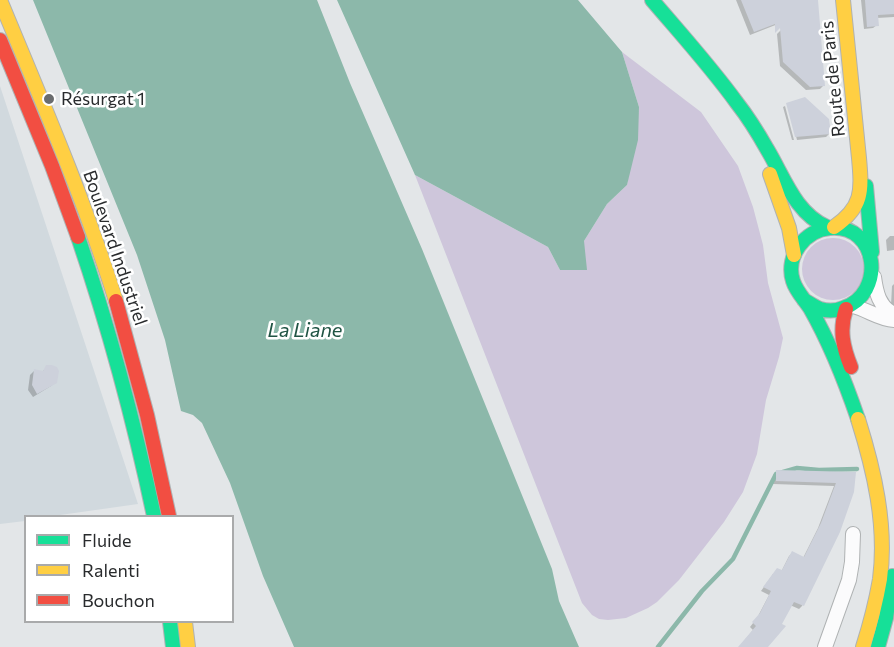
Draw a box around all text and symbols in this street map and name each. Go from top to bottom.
street label: Route de Paris [816,20,850,138]
place label: Résurgat 1 [61,88,145,110]
marker: Résurgat 1 [42,92,56,106]
street label: Boulevard Industriel [78,168,152,328]
water label: La Liane [268,318,342,342]
legend [24,515,234,623]
text: Fluide [82,529,131,551]
text: Ralenti [82,559,140,581]
text: Bouchon [82,589,155,611]

